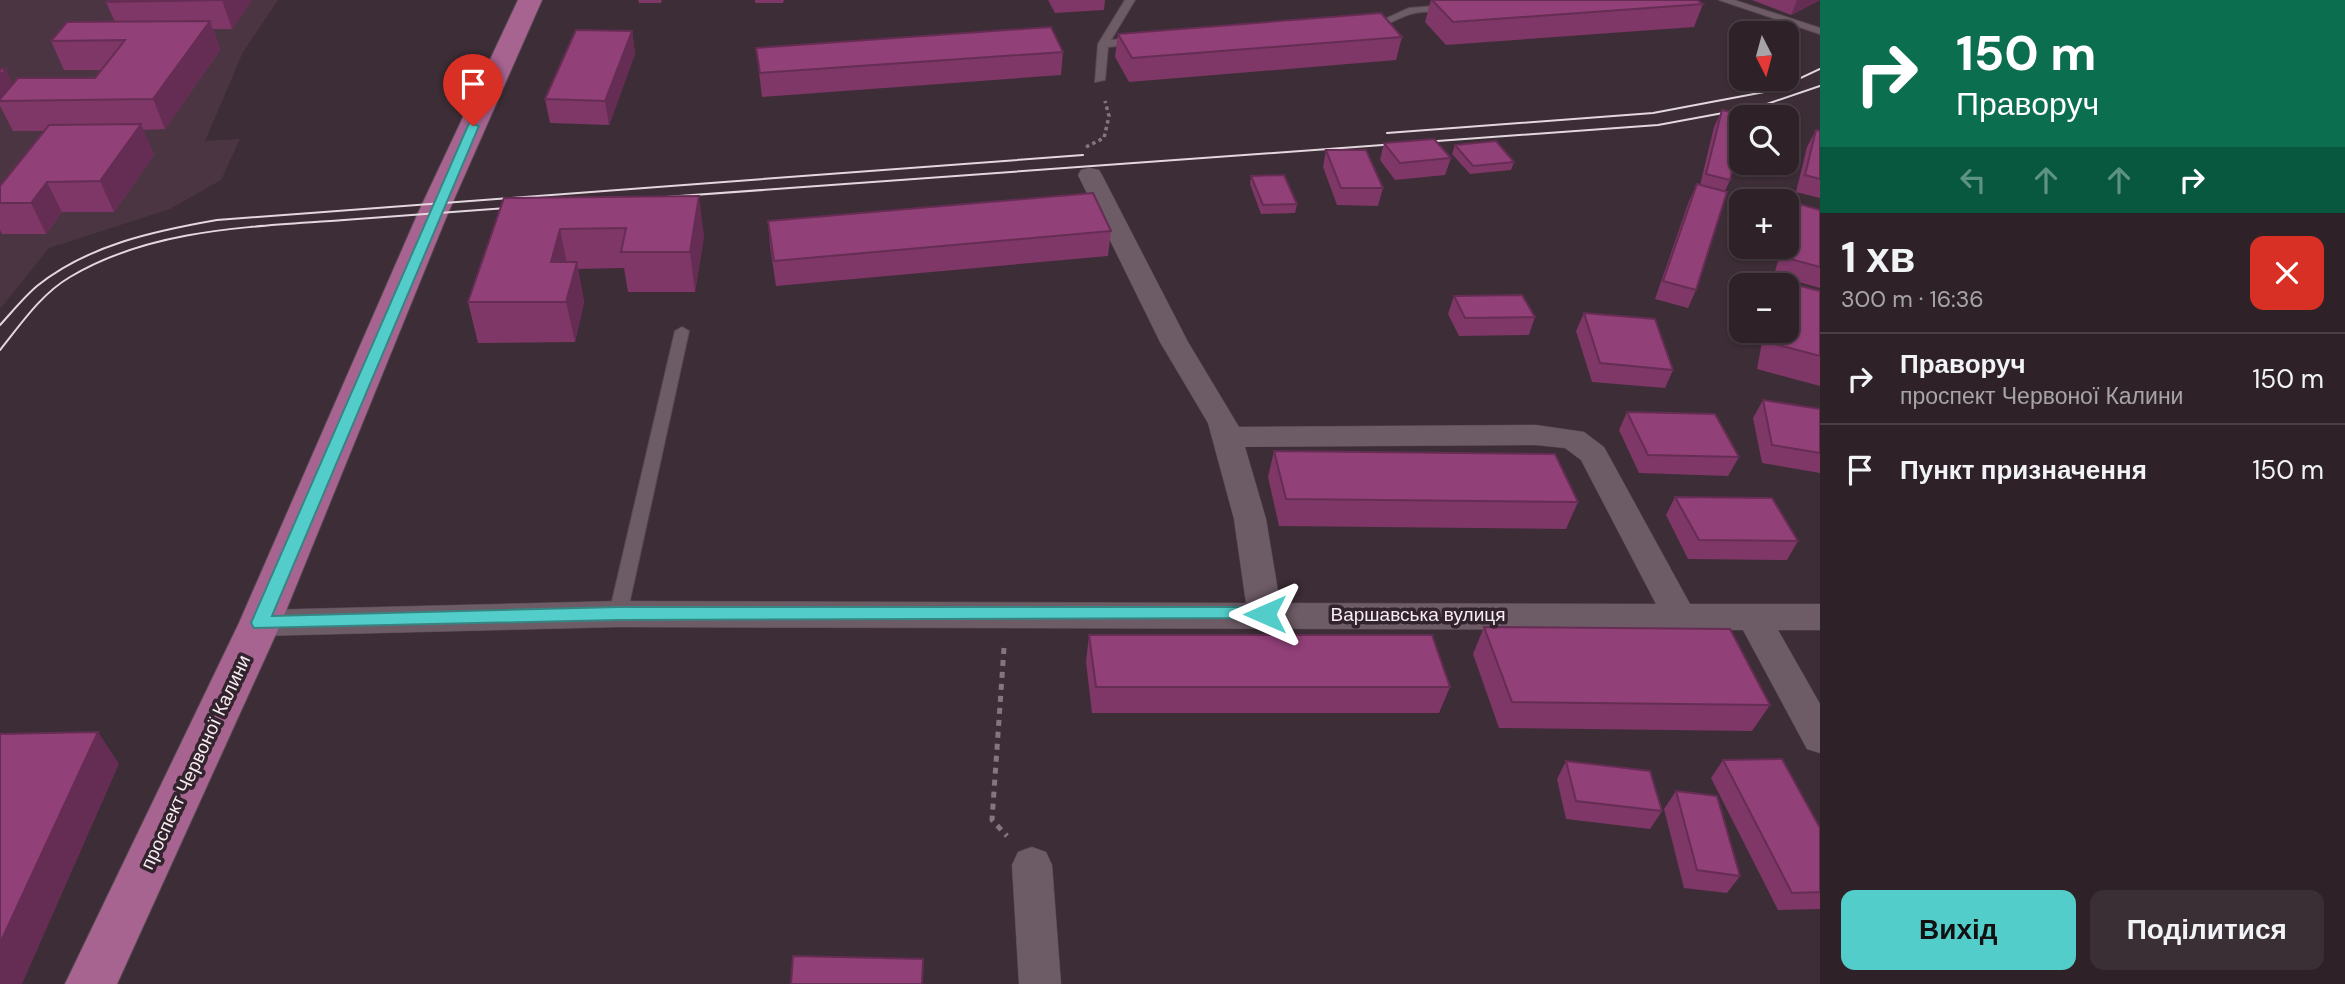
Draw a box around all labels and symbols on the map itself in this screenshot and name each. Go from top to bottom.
north arrow [1729,21,1799,91]
pin [443,54,503,126]
position arrow [1228,577,1302,651]
street label: Варшавська вулиця [1331,602,1505,627]
street label: проспект Червоної Калини [135,651,256,874]

